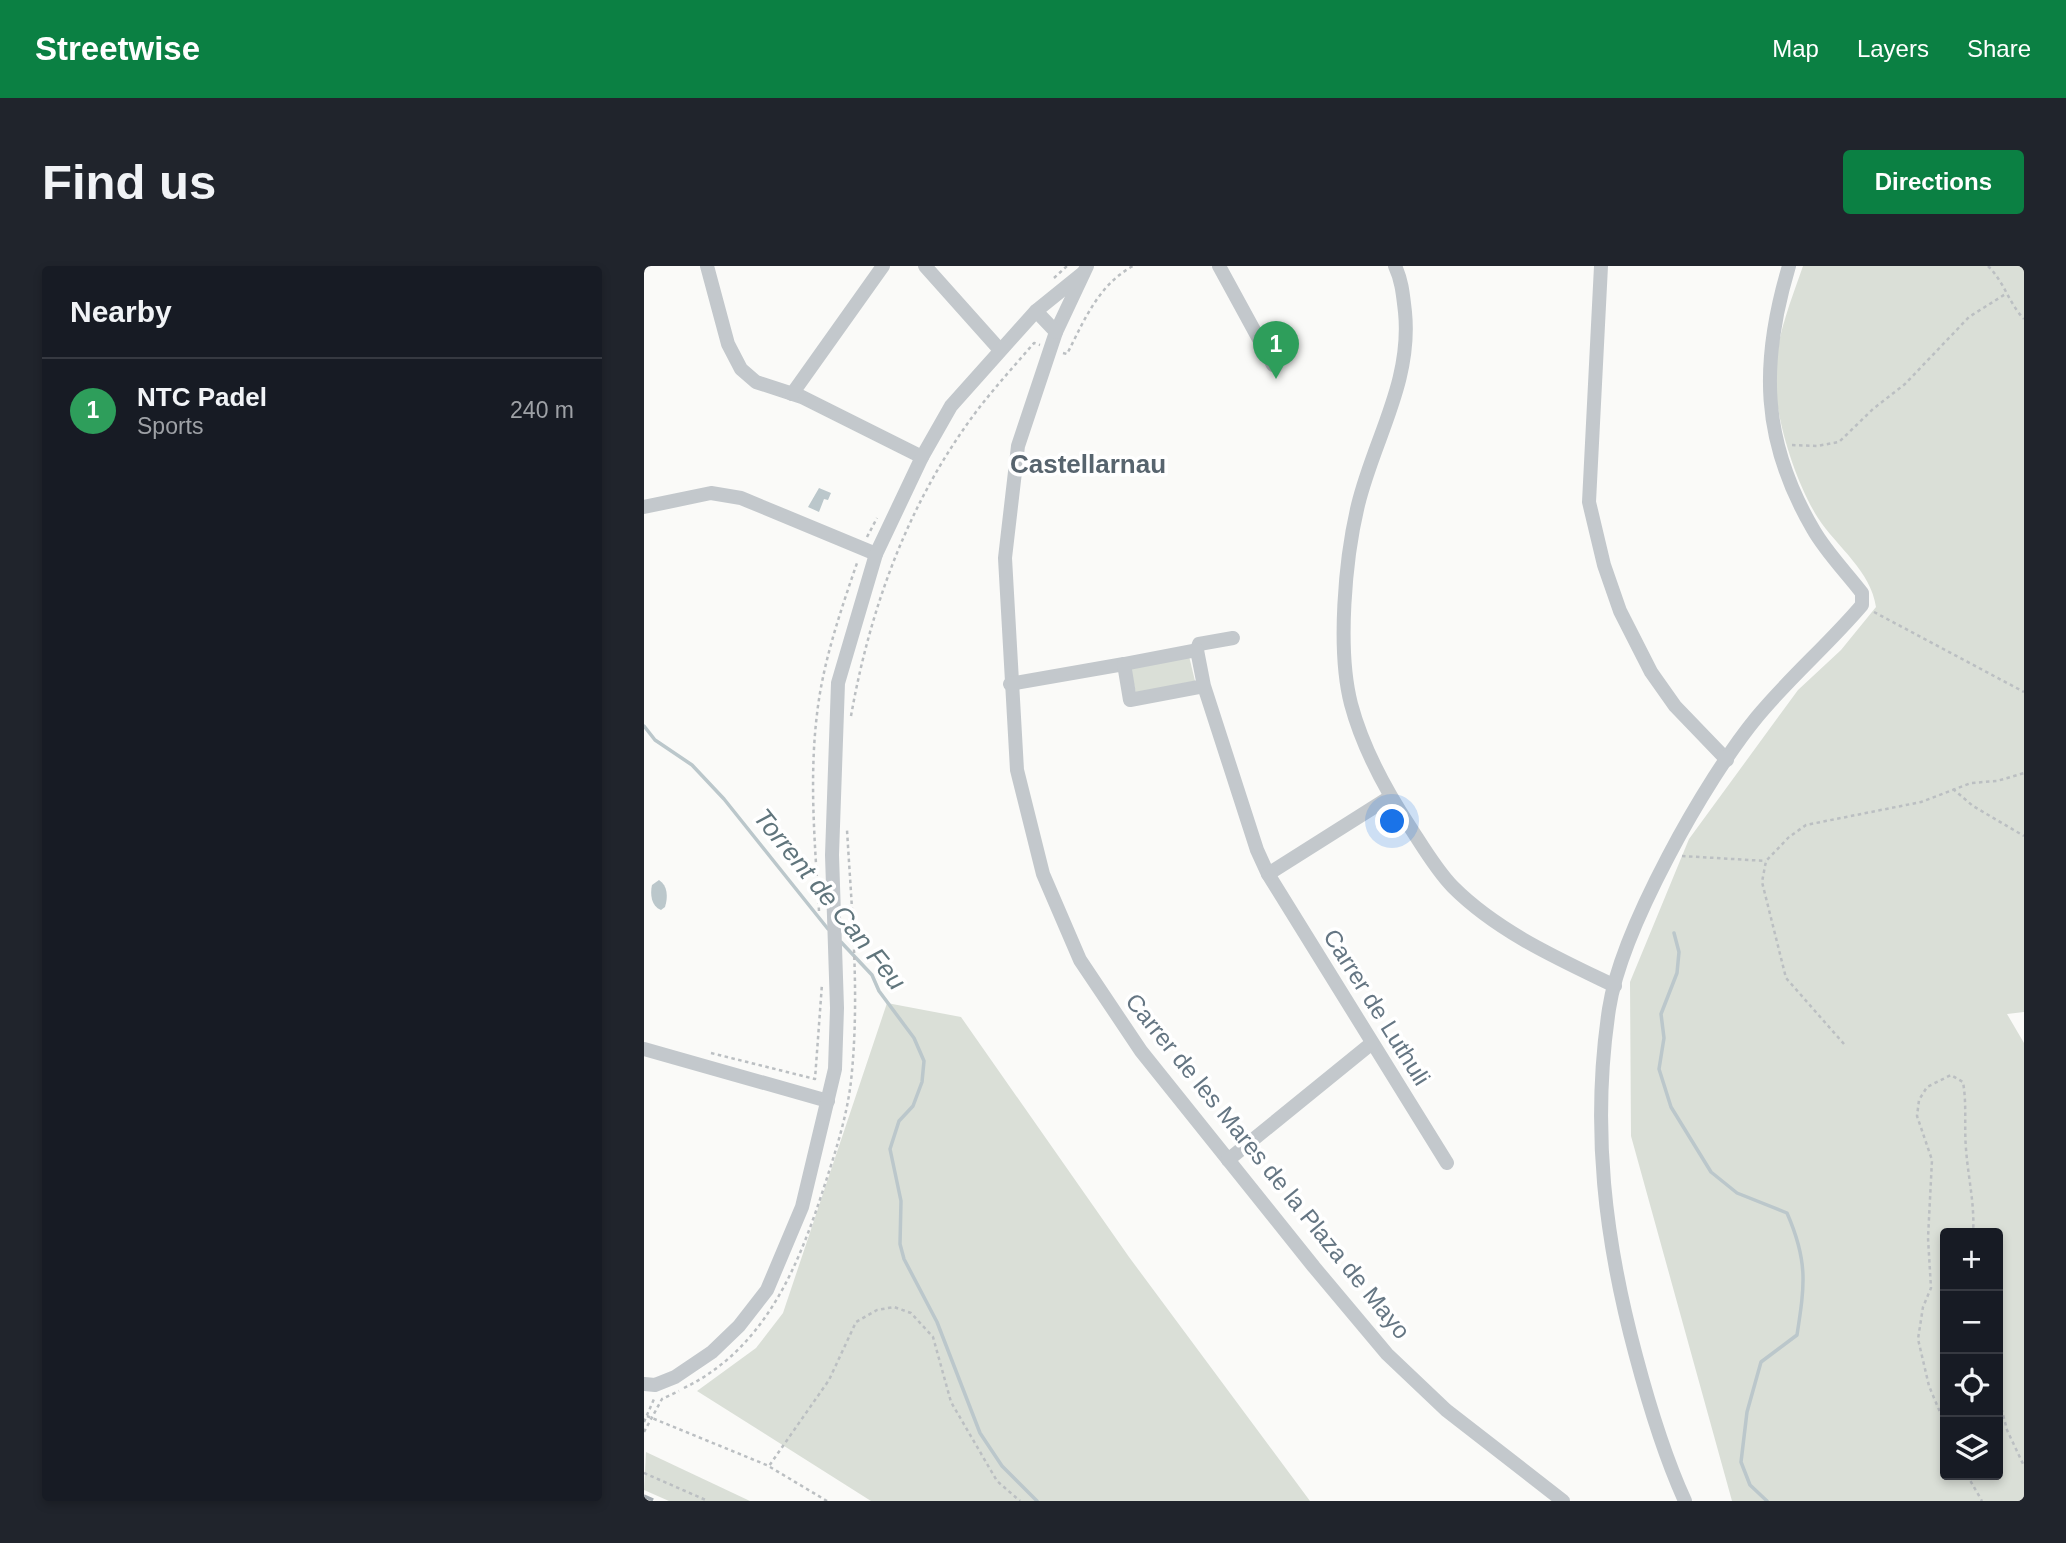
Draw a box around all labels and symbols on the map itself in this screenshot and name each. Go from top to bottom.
pin: 1 [1253,321,1299,379]
district label: Castellarnau [1010,449,1166,479]
water label: Torrent de Can Feu [748,802,912,996]
your location [1375,804,1409,838]
street label: Carrer de Luthuli [1318,924,1436,1090]
street label: Carrer de les Mares de la Plaza de Mayo [1120,988,1416,1344]

